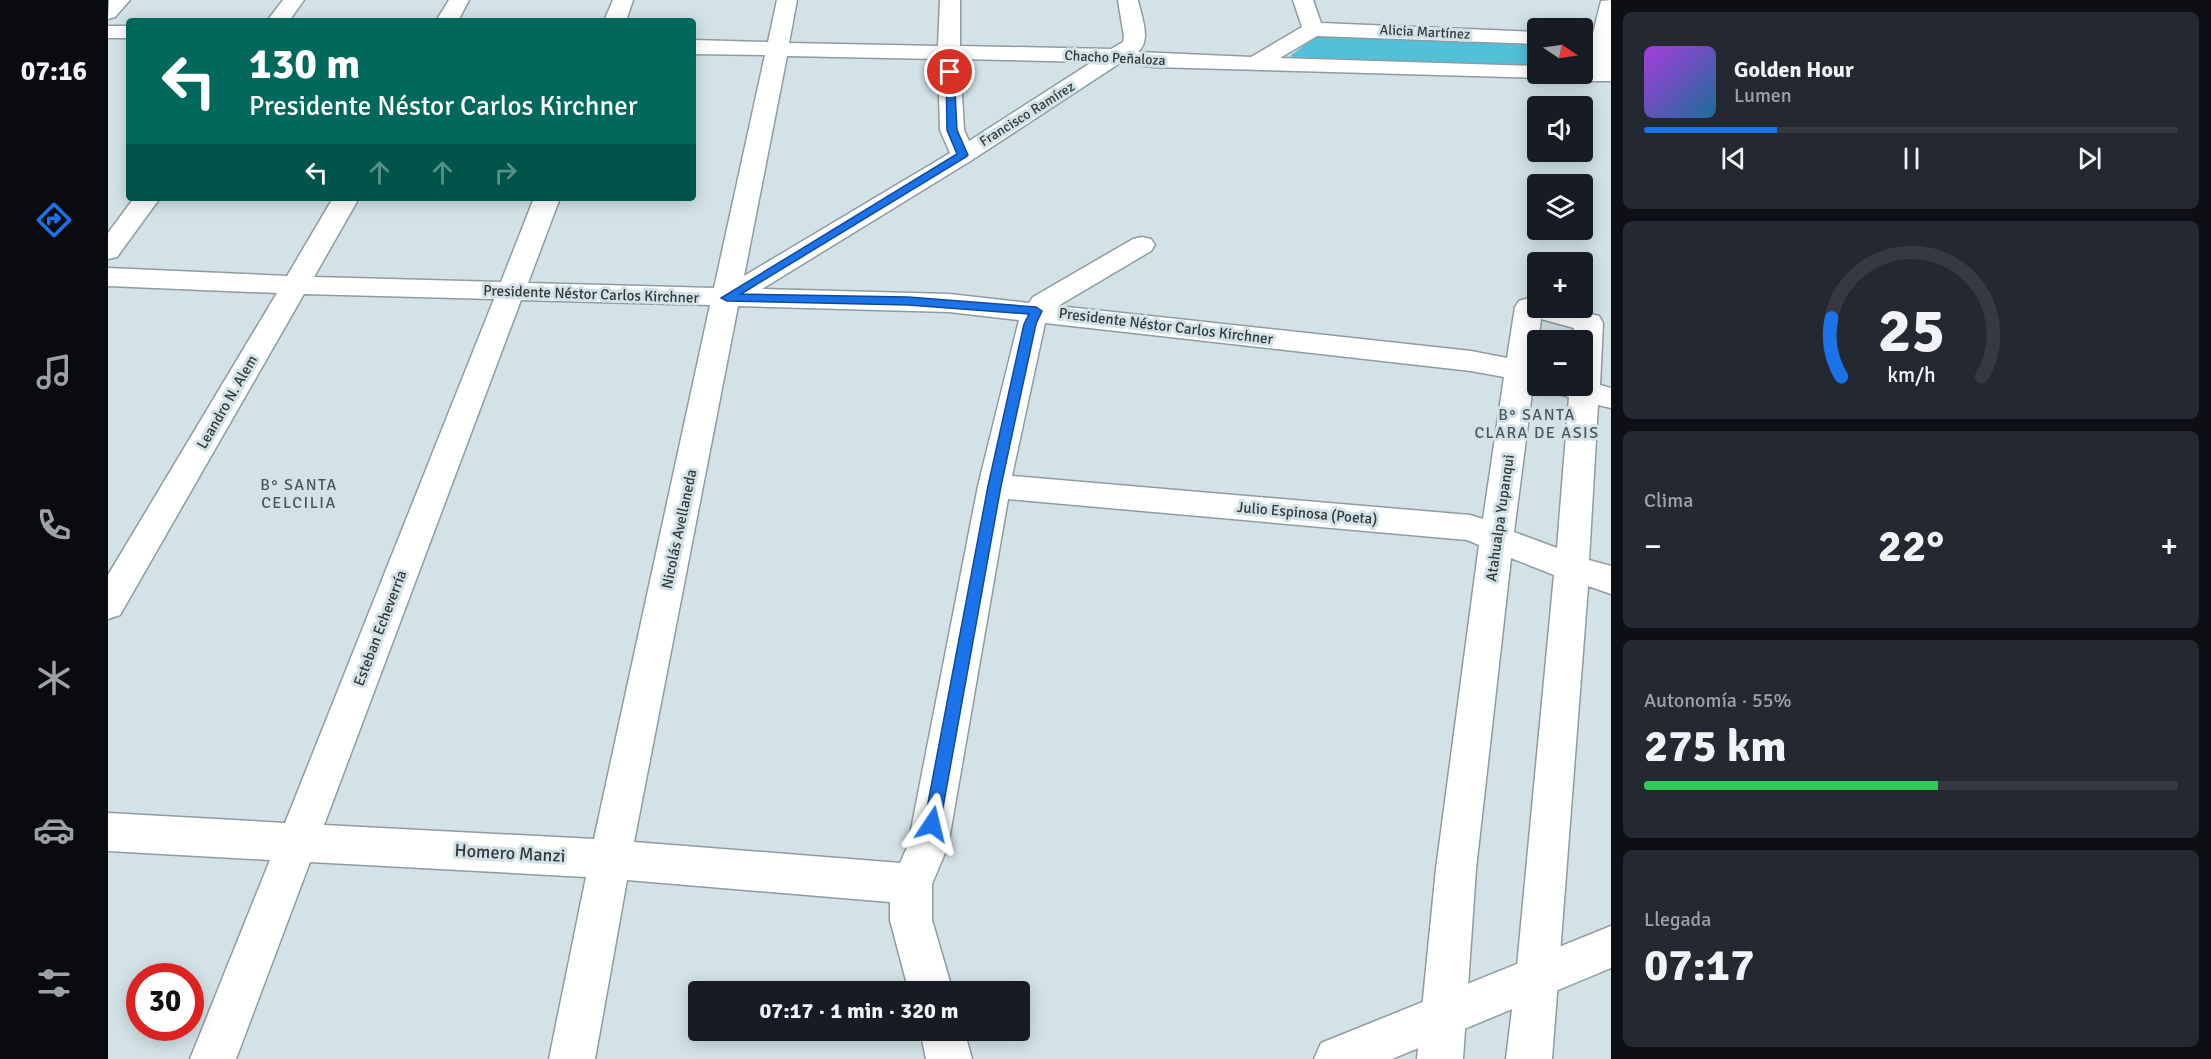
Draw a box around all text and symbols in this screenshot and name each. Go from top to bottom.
north arrow [1527,18,1593,84]
map controls [1527,18,1593,396]
street label: Alicia Martínez [1379,21,1471,43]
text: 130 m [249,39,360,90]
icon: left [150,42,228,120]
pin [924,46,975,97]
street label: Chacho Peñaloza [1064,47,1166,69]
text: 07:16 [21,55,87,88]
icon: arrive [933,55,966,88]
text: Golden Hour [1734,56,1854,83]
street label: Francisco Ramírez [976,78,1078,150]
text: Lumen [1734,83,1792,108]
text: Presidente Néstor Carlos Kirchner [249,90,638,123]
button: sound [1527,96,1593,162]
icon: previous [1717,142,1750,175]
icon: pause [1895,142,1928,175]
icon: next [2073,142,2106,175]
icon: left [300,156,333,189]
icon: ahead [363,156,396,189]
icon: ahead [426,156,459,189]
icon: right [489,156,522,189]
button: layers [1527,174,1593,240]
icon: directions [33,199,75,241]
button: + [1527,252,1593,318]
street label: Presidente Néstor Carlos Kirchner [483,281,700,307]
text: 25 [1877,292,1945,369]
street label: Presidente Néstor Carlos Kirchner [1058,304,1275,348]
button: − [1527,330,1593,396]
icon: music [33,351,75,393]
street label: Leandro N. Alem [193,352,261,452]
text: km/h [1887,363,1935,389]
district label: B° SANTA CLARA DE ASIS [1474,405,1600,443]
street label: Atahualpa Yupanqui [1482,453,1518,583]
street label: Nicolás Avellaneda [658,468,700,590]
district label: B° SANTA CELCILIA [260,475,338,513]
text: Clima [1644,488,1693,513]
street label: Julio Espinosa (Poeta) [1236,498,1378,528]
icon: phone [33,504,75,546]
text: 22° [1878,519,1944,574]
text: − [1644,526,1662,567]
text: + [2160,526,2178,567]
street label: Esteban Echeverría [350,568,410,688]
icon: climate [33,657,75,699]
text: Autonomía · 55% [1644,688,1792,713]
text: 275 km [1644,719,1787,774]
position arrow [900,792,964,856]
icon: car [33,809,75,851]
street label: Homero Manzi [454,839,566,867]
text: Llegada [1644,907,1711,932]
text: 07:17 [1644,938,1754,993]
icon: filters [33,962,75,1004]
speed limit sign: 30 [126,963,204,1041]
text: 07:17 · 1 min · 320 m [759,997,959,1024]

